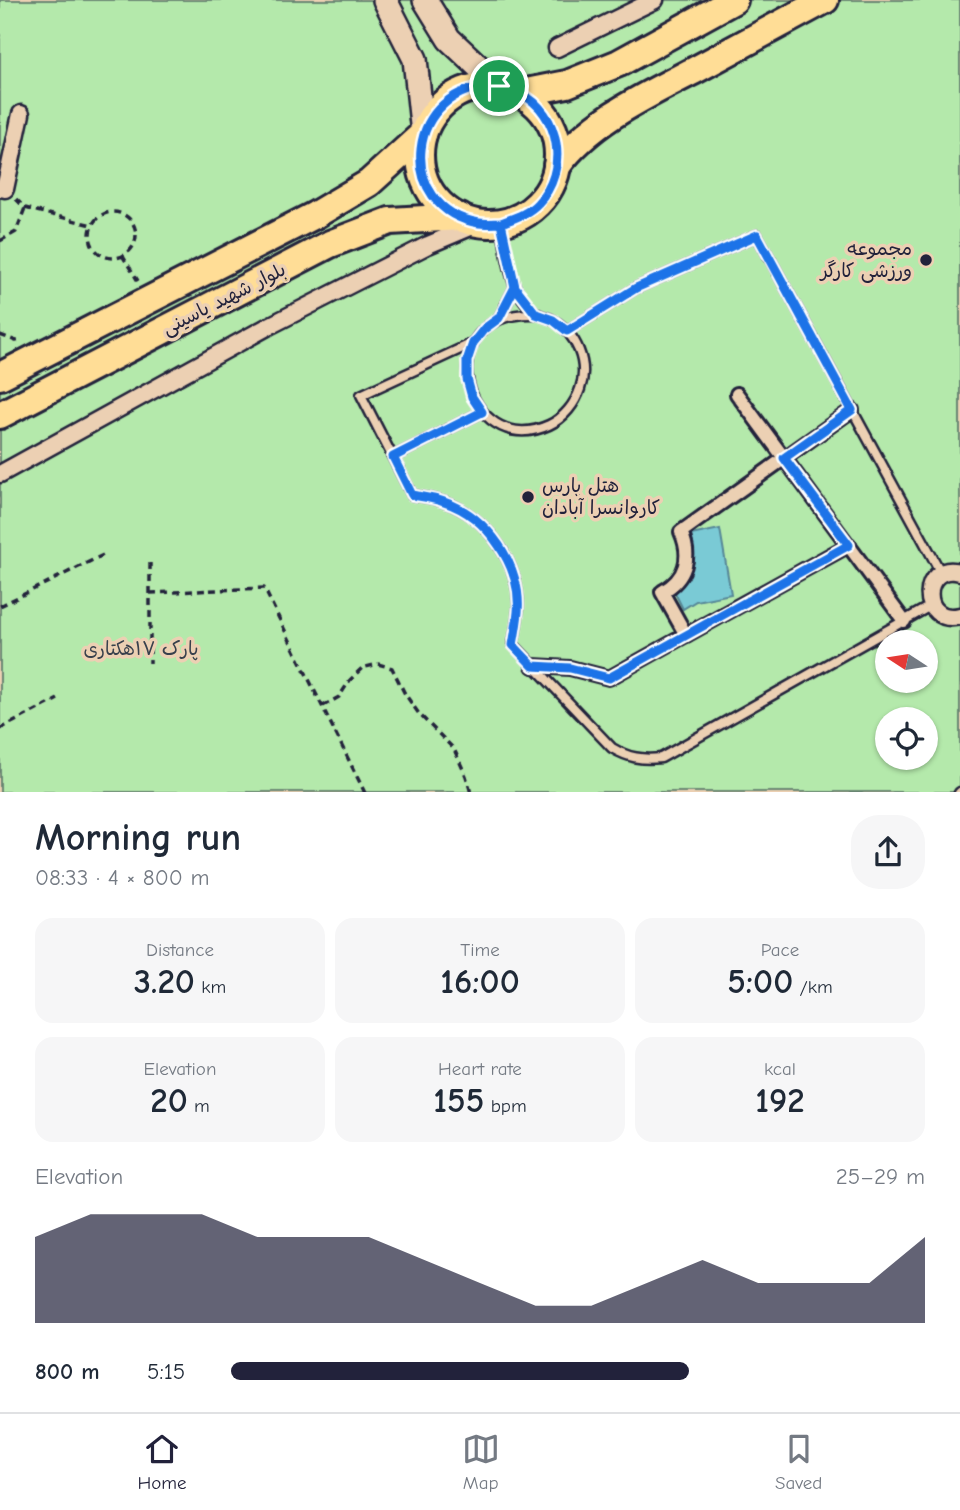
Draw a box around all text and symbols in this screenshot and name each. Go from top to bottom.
pin [469,56,529,116]
icon: arrive [480,67,518,105]
place label: مجموعه ورزشی کارگر [818,238,912,283]
marker: مجموعه ورزشی کارگر [918,252,934,268]
street label: بلوار شهید یاسینی [159,258,290,341]
place label: هتل پارس کاروانسرا آبادان [542,475,660,519]
marker: هتل پارس کاروانسرا آبادان [520,489,536,505]
north arrow [875,630,938,693]
map controls [875,630,938,770]
park label: پارک ۱۷هکتاری [83,638,199,661]
button: locate [875,707,938,770]
button: share [851,815,925,889]
text: Morning run [35,816,241,860]
text: 08:33 · 4 × 800 m [35,864,209,891]
text: Distance [146,939,214,961]
text: Time [460,939,500,961]
text: Pace [761,939,799,961]
text: 3.20 [134,961,195,1002]
text: 16:00 [440,961,520,1002]
text: 5:00 [727,961,793,1002]
text: km [195,976,226,998]
text: /km [793,976,833,998]
text: Elevation [144,1058,216,1080]
text: Heart rate [438,1058,522,1080]
text: kcal [764,1058,796,1080]
text: 20 [150,1080,188,1121]
text: 155 [433,1080,484,1121]
text: 192 [755,1080,805,1121]
text: m [188,1095,210,1117]
text: bpm [484,1095,527,1117]
text: Elevation [35,1163,123,1190]
text: 25–29 m [836,1163,925,1190]
text: 800 m [35,1358,100,1385]
text: 5:15 [147,1358,185,1385]
tab: Home [138,1430,187,1494]
tab: Map [462,1430,500,1494]
tab: Saved [775,1430,822,1494]

